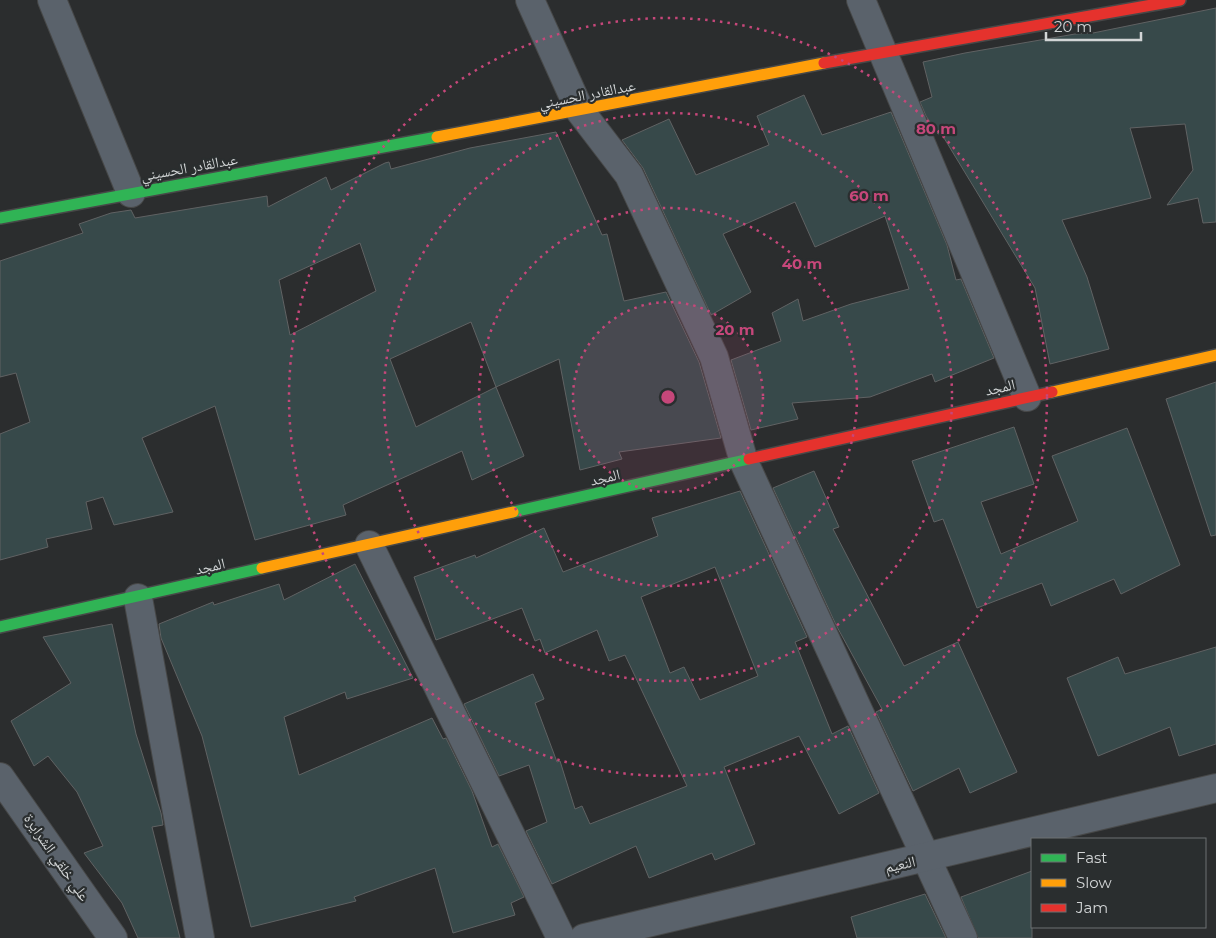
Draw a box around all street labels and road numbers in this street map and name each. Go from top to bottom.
street label: عبدالقادر الحسيني [537,75,638,115]
street label: عبدالقادر الحسيني [139,149,240,188]
street label: المجد [983,374,1017,400]
street label: المجد [588,464,622,490]
street label: المجد [193,553,227,579]
street label: علي خلقي الشرايرة [18,810,94,906]
street label: النعيم [883,851,917,878]

